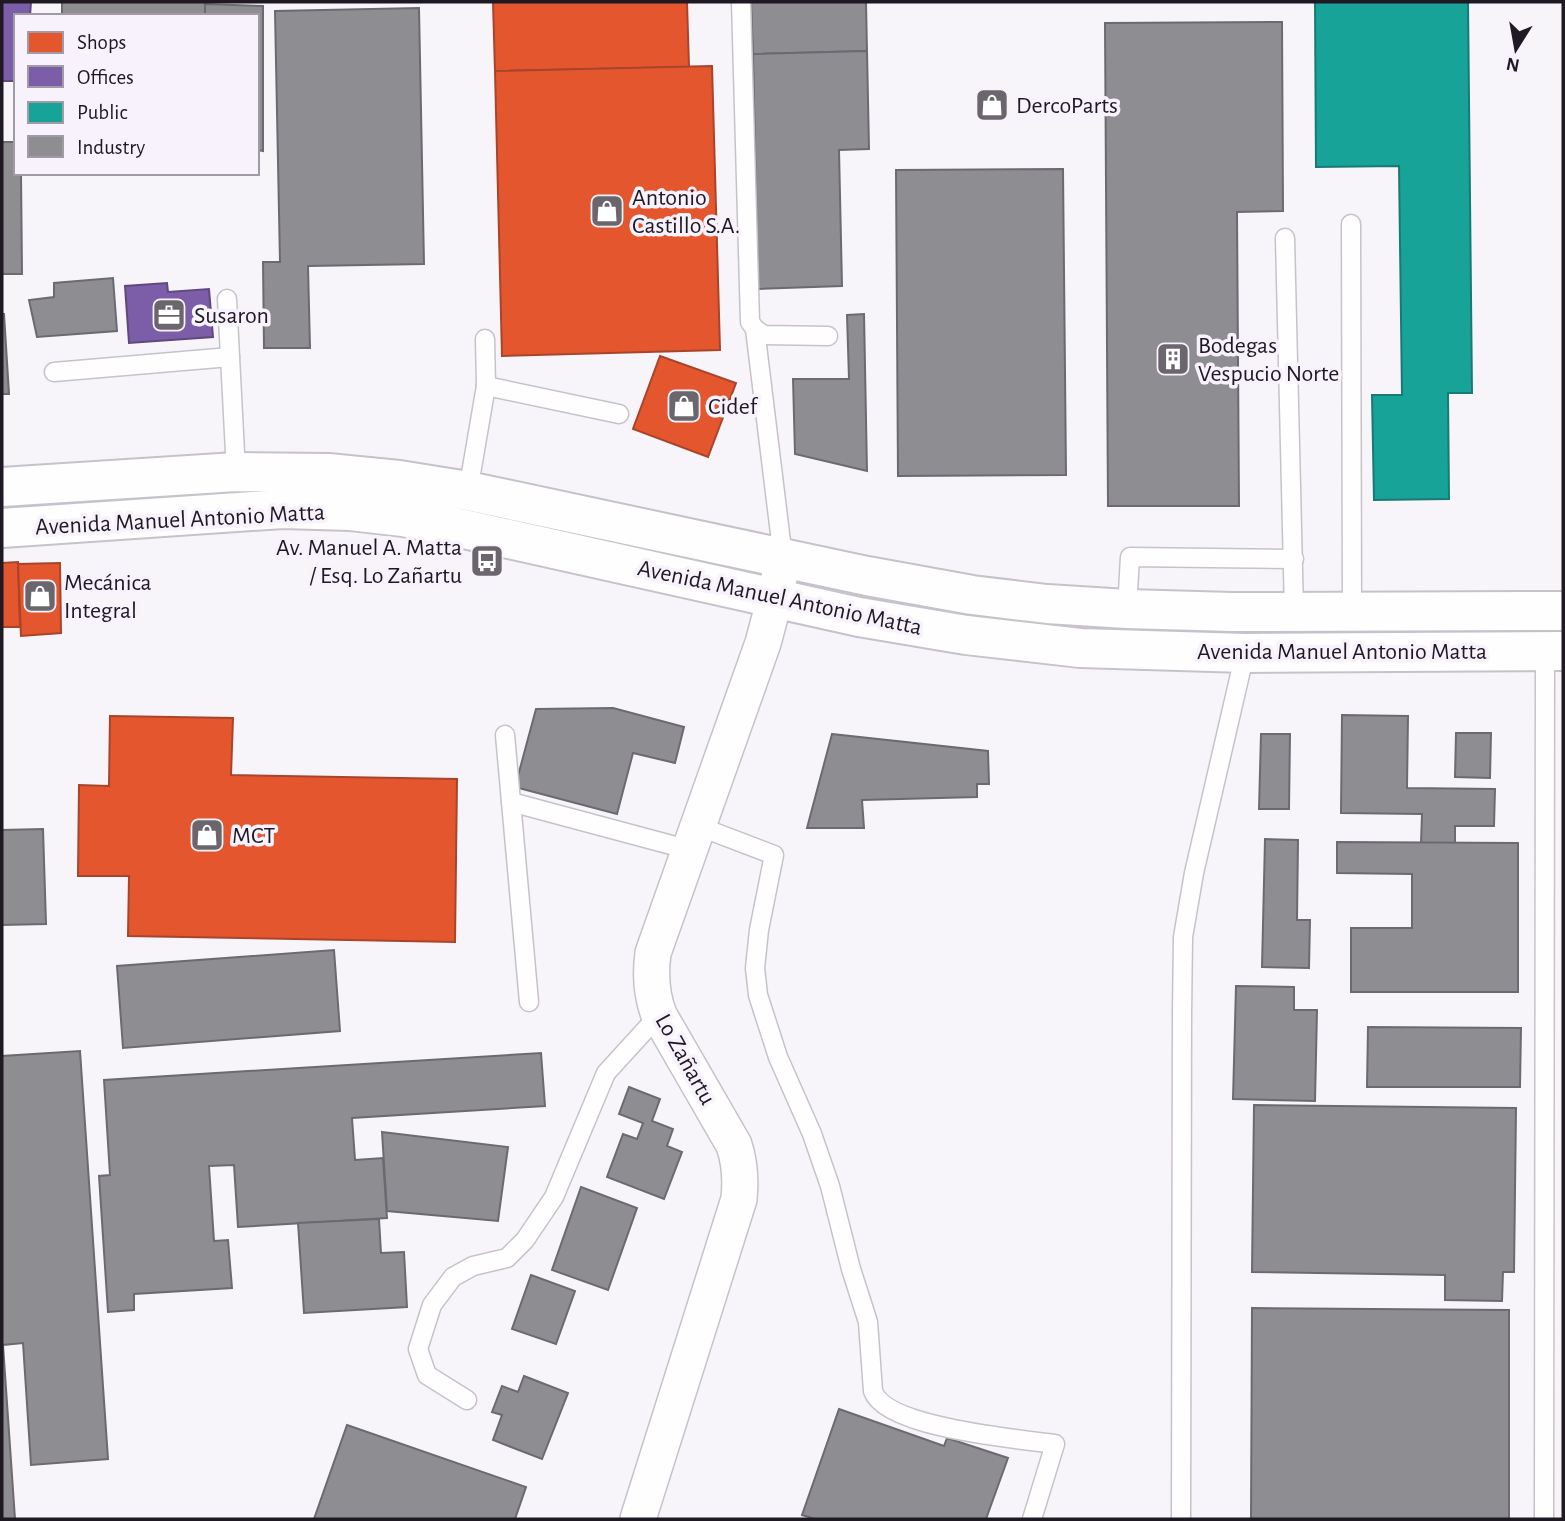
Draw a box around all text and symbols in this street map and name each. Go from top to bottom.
legend [14,14,259,175]
north arrow [1481,14,1551,84]
text: Shops [77,32,126,53]
text: N [1505,54,1521,75]
text: Offices [77,67,134,88]
shop icon: DercoParts [973,86,1011,124]
place label: DercoParts [1016,94,1118,118]
text: Public [77,102,127,123]
text: Industry [77,137,145,158]
place label: Antonio Castillo S.A. [632,186,740,238]
shop icon: Antonio Castillo S.A. [588,192,626,230]
office icon: Susaron [150,296,188,334]
place label: Susaron [194,304,269,328]
place label: Bodegas Vespucio Norte [1198,334,1339,386]
building icon: Bodegas Vespucio Norte [1154,340,1192,378]
shop icon: Cidef [665,387,703,425]
place label: Cidef [708,395,759,419]
street label: Avenida Manuel Antonio Matta [35,500,326,540]
place label: Av. Manuel A. Matta / Esq. Lo Zañartu [276,536,462,588]
bus stop icon: Av. Manuel A. Matta / Esq. Lo Zañartu [468,542,506,580]
street label: Avenida Manuel Antonio Matta [635,556,924,640]
place label: Mecánica Integral [64,571,152,623]
shop icon: Mecánica Integral [21,577,59,615]
street label: Avenida Manuel Antonio Matta [1197,640,1487,664]
shop icon: MCT [188,816,226,854]
place label: MCT [232,824,275,848]
street label: Lo Zañartu [650,1010,720,1109]

